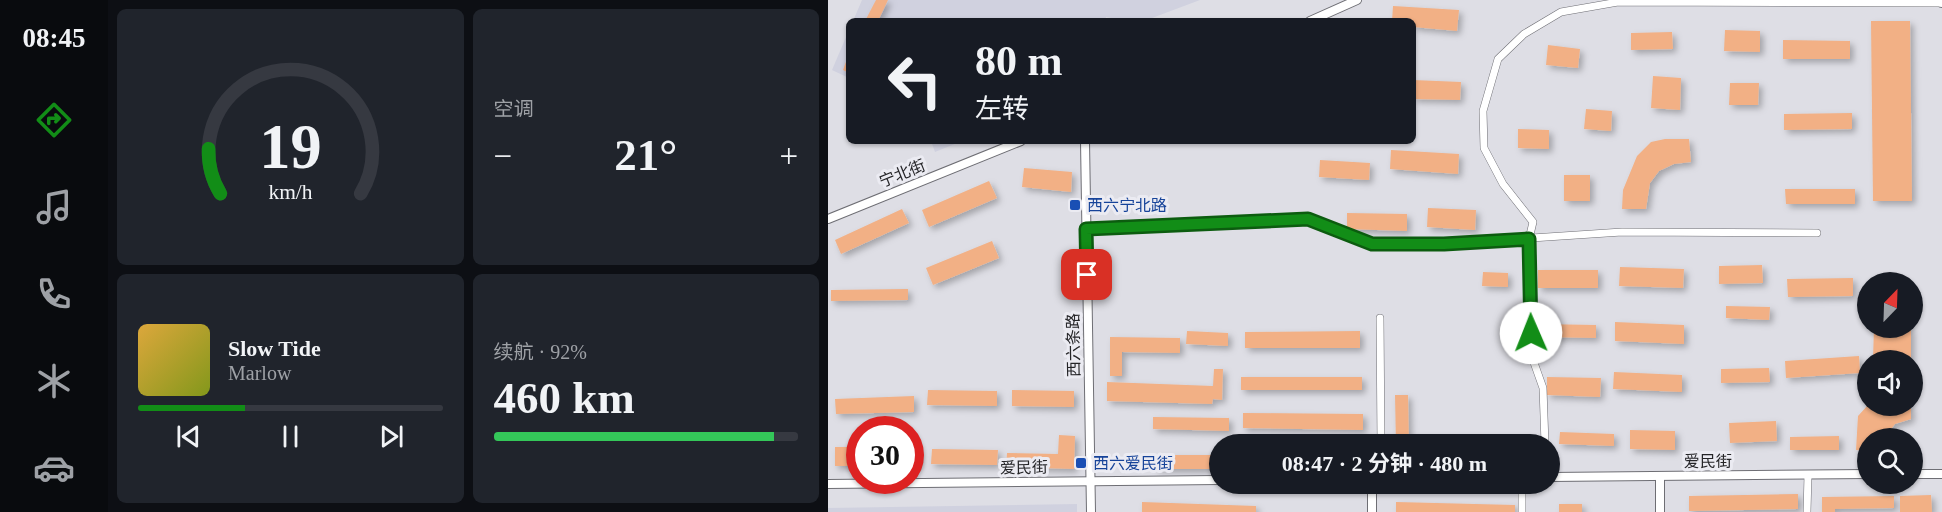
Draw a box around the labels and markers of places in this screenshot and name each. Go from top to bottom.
place label: 西六宁北路 [1087,197,1167,214]
marker: 西六宁北路 [1068,198,1082,212]
pin [1061,249,1112,300]
place label: 西六爱民街 [1093,455,1173,472]
marker: 西六爱民街 [1074,456,1088,470]

